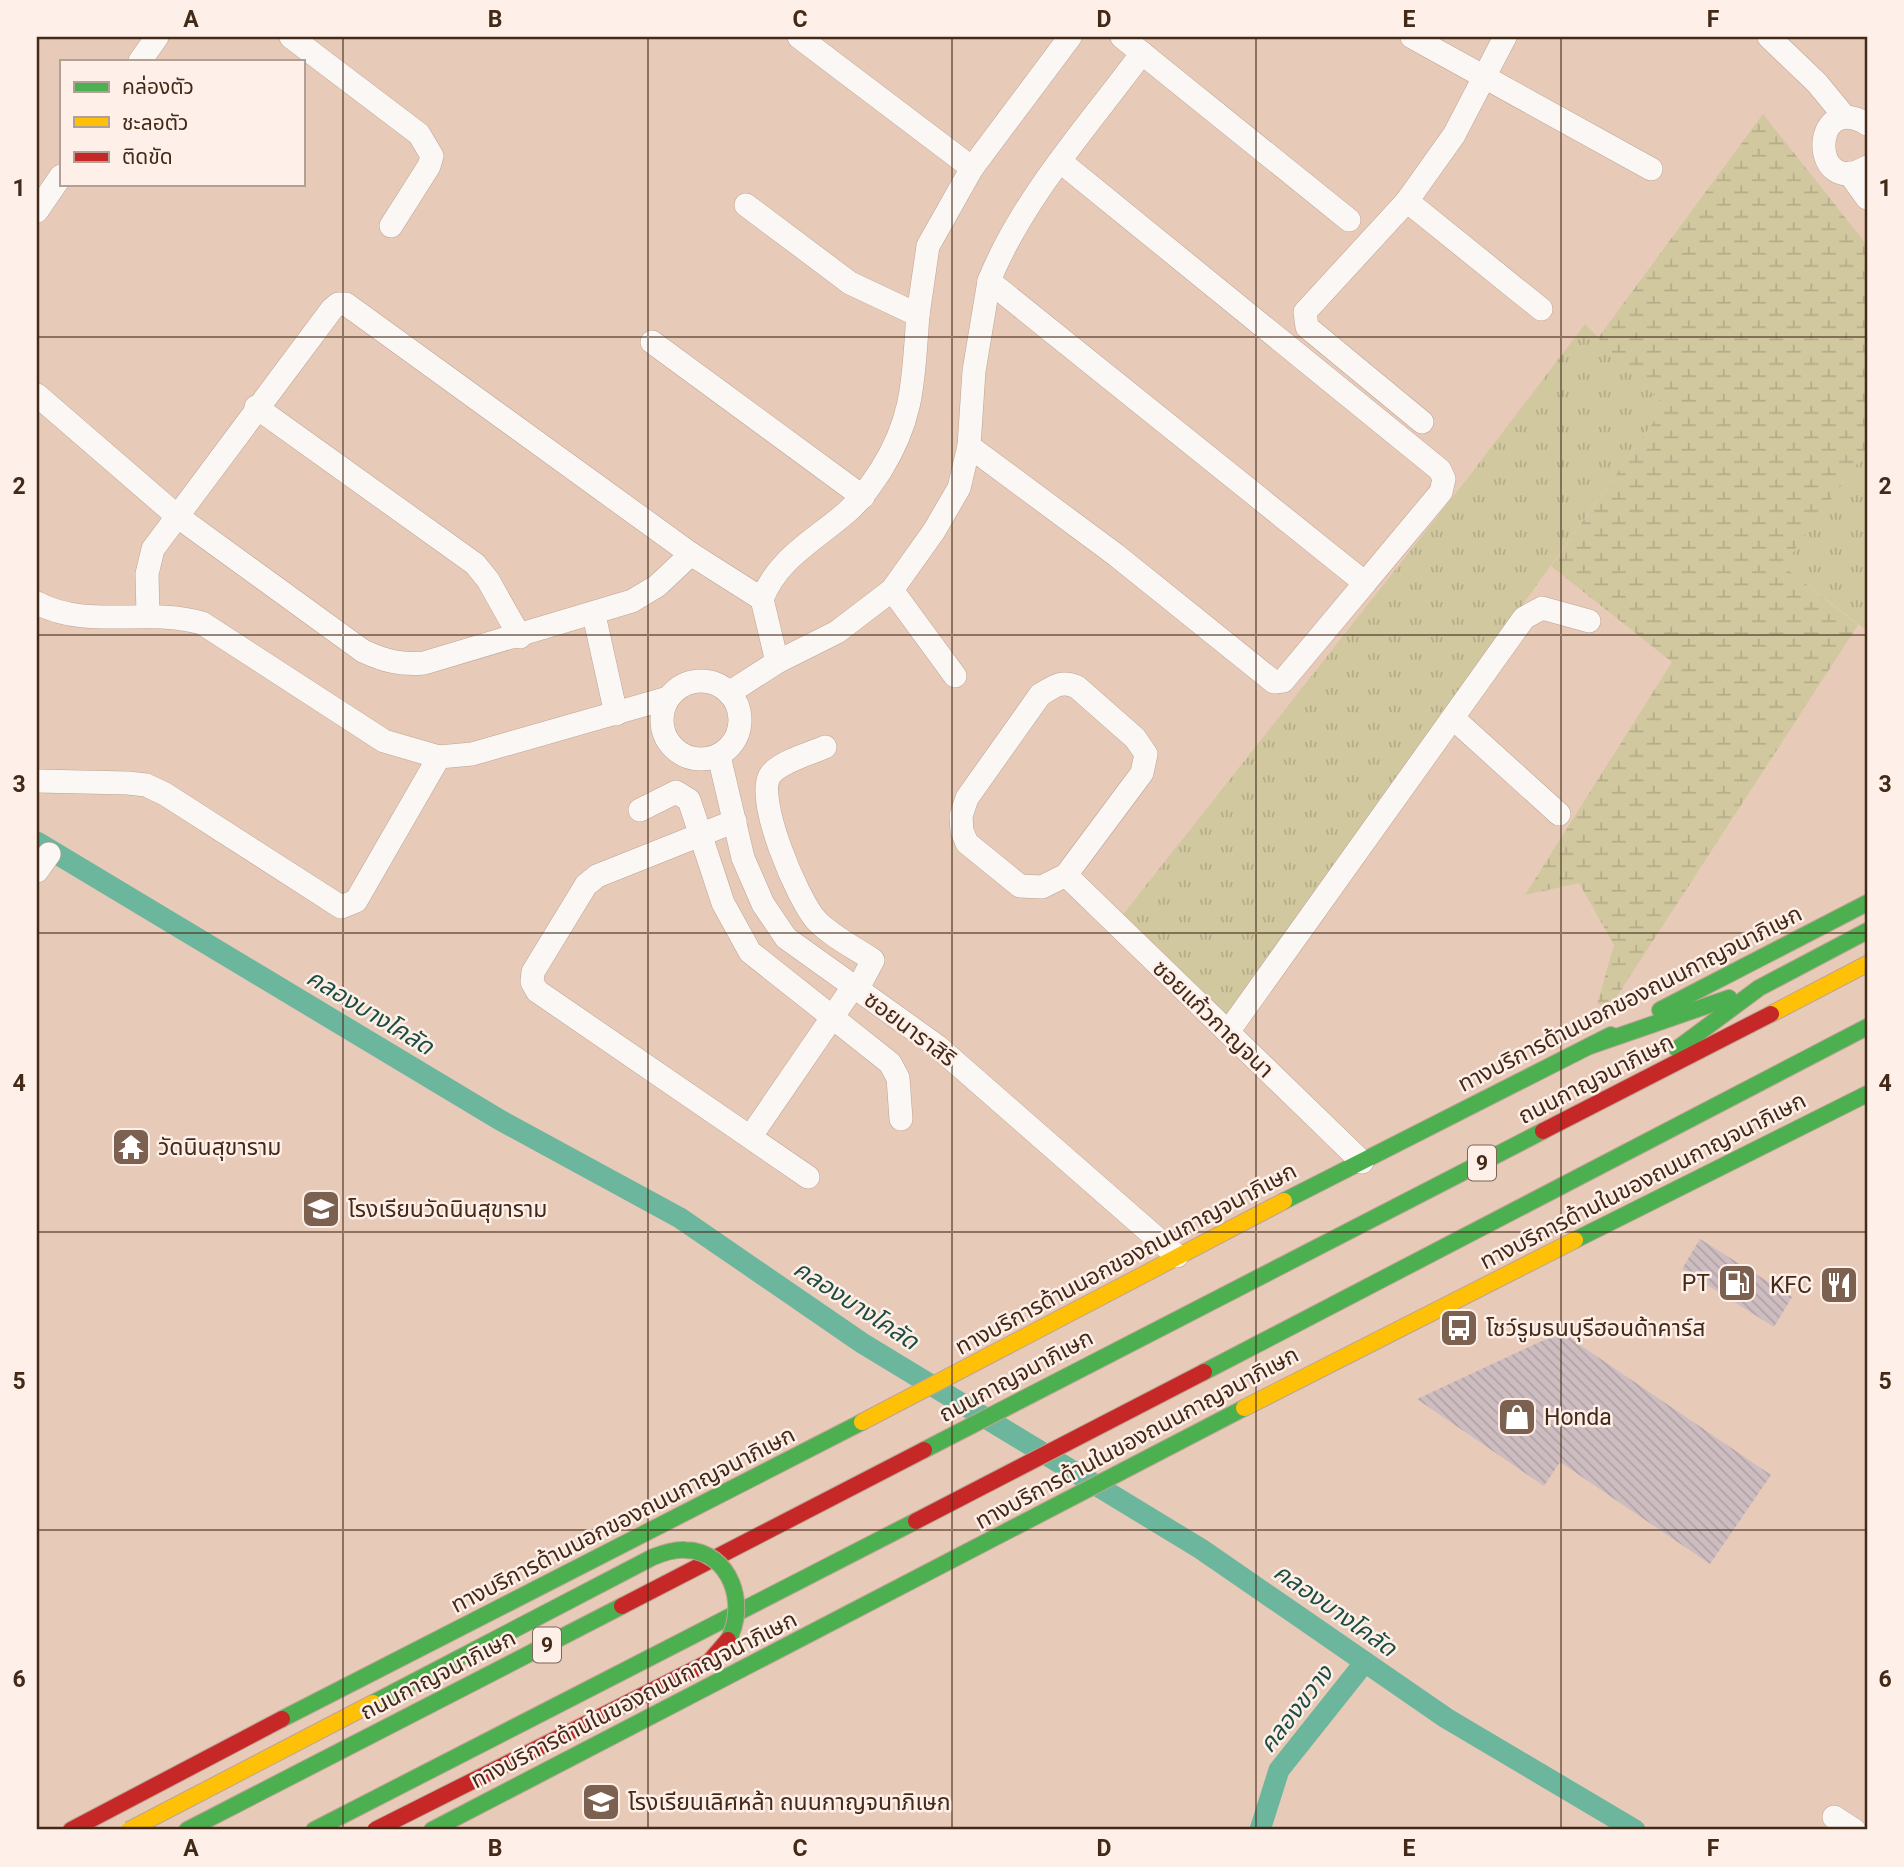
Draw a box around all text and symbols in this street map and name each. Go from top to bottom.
text: A [183,6,199,33]
text: B [488,6,502,33]
text: C [792,6,808,33]
text: D [1097,6,1111,33]
text: E [1403,6,1416,33]
text: F [1707,6,1720,33]
legend [60,60,304,186]
text: คล่องตัว [122,75,194,99]
text: ชะลอตัว [122,111,188,135]
text: ติดขัด [122,145,173,169]
text: 1 [12,175,26,202]
text: 1 [1878,175,1892,202]
text: 2 [12,473,26,500]
text: 2 [1878,473,1892,500]
text: 3 [12,771,26,798]
text: 3 [1878,771,1892,798]
street label: ทางบริการด้านนอกของถนนกาญจนาภิเษก [1453,900,1807,1098]
street label: ซอยแก้วกาญจนา [1147,955,1279,1083]
water label: คลองบางโคลัด [302,963,439,1061]
street label: ซอยนาราสิริ [859,986,961,1072]
street label: ถนนกาญจนาภิเษก [1514,1028,1678,1130]
text: 4 [12,1070,26,1097]
text: 4 [1878,1070,1892,1097]
street label: ทางบริการด้านในของถนนกาญจนาภิเษก [1476,1087,1810,1275]
temple icon: วัดนินสุขาราม [110,1126,152,1168]
place label: วัดนินสุขาราม [158,1134,281,1161]
road number: 9 [1468,1146,1496,1180]
street label: ทางบริการด้านนอกของถนนกาญจนาภิเษก [951,1157,1301,1361]
school or university icon: โรงเรียนวัดนินสุขาราม [300,1188,342,1230]
place label: โรงเรียนวัดนินสุขาราม [348,1196,547,1223]
water label: คลองบางโคลัด [789,1254,924,1356]
fuel station icon: PT [1716,1262,1758,1304]
restaurant icon: KFC [1818,1264,1860,1306]
place label: PT [1682,1270,1710,1297]
place label: KFC [1770,1272,1812,1299]
bus stop icon: โชว์รูมธนบุรีฮอนด้าคาร์ส [1438,1307,1480,1349]
place label: โชว์รูมธนบุรีฮอนด้าคาร์ส [1486,1315,1705,1343]
street label: ถนนกาญจนาภิเษก [934,1324,1098,1428]
street label: ทางบริการด้านในของถนนกาญจนาภิเษก [971,1341,1303,1535]
text: 5 [12,1368,26,1395]
text: 5 [1878,1368,1892,1395]
shop icon: Honda [1496,1396,1538,1438]
place label: Honda [1544,1404,1612,1431]
street label: ทางบริการด้านนอกของถนนกาญจนาภิเษก [446,1421,800,1619]
water label: คลองบางโคลัด [1269,1558,1402,1663]
street label: ทางบริการด้านในของถนนกาญจนาภิเษก [467,1606,801,1794]
street label: ถนนกาญจนาภิเษก [356,1624,520,1726]
road number: 9 [533,1628,561,1662]
water label: คลองขวาง [1253,1659,1339,1758]
text: 6 [12,1666,26,1693]
text: 6 [1878,1666,1892,1693]
school or university icon: โรงเรียนเลิศหล้า ถนนกาญจนาภิเษก [580,1781,622,1823]
place label: โรงเรียนเลิศหล้า ถนนกาญจนาภิเษก [628,1789,950,1816]
text: A [183,1835,199,1862]
text: B [488,1835,502,1862]
text: C [792,1835,808,1862]
text: D [1097,1835,1111,1862]
text: E [1403,1835,1416,1862]
text: F [1707,1835,1720,1862]

